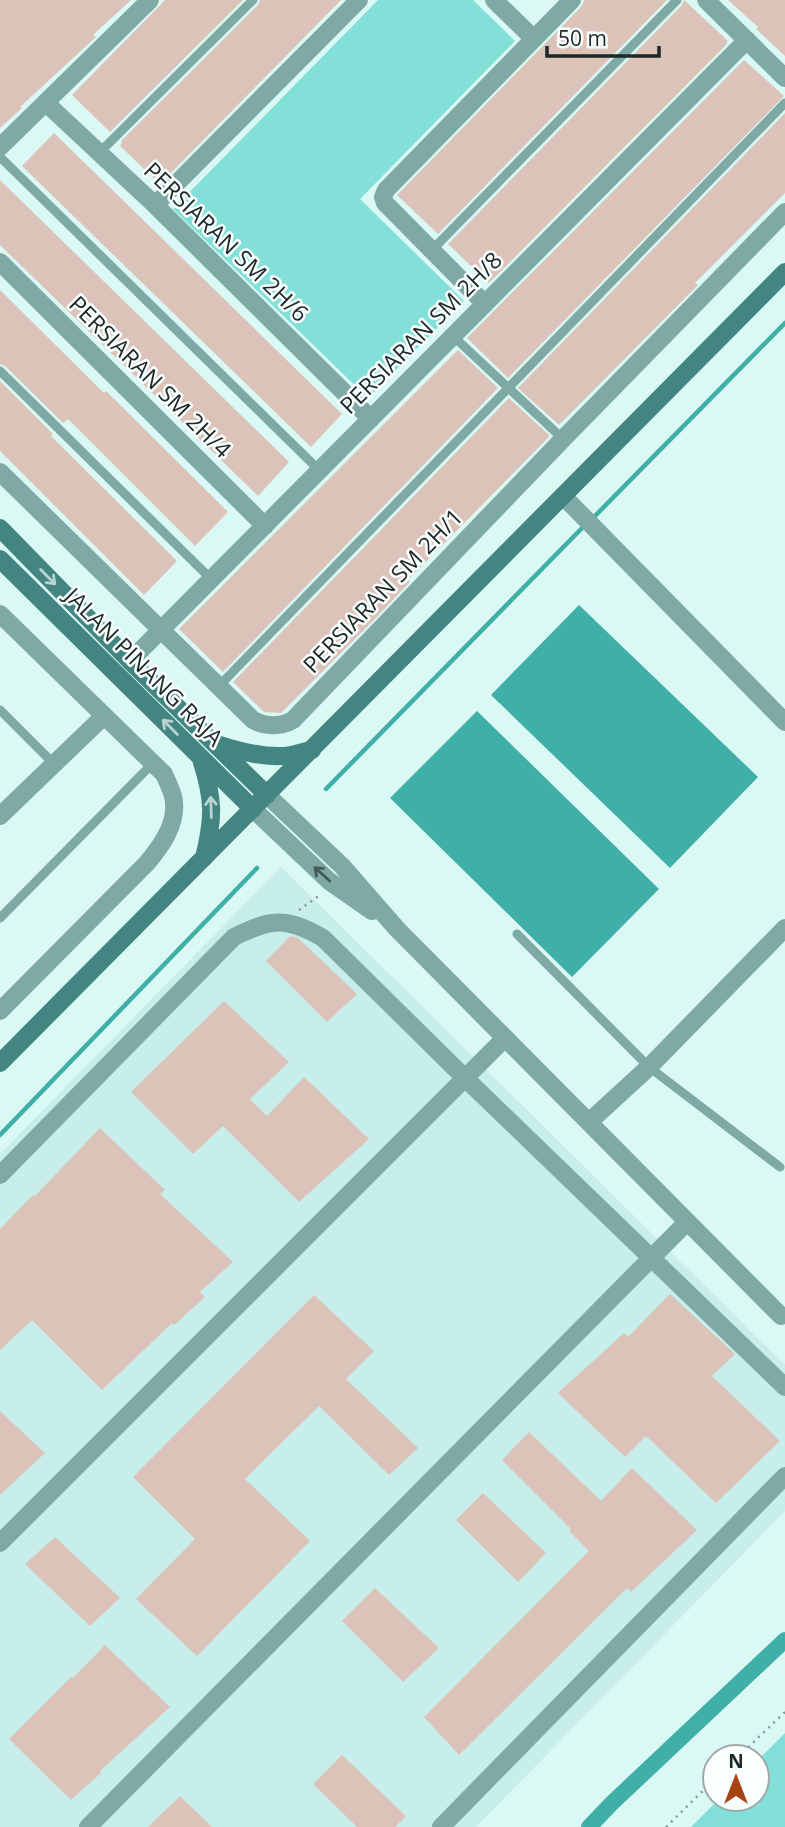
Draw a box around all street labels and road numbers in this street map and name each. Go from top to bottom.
street label: PERSIARAN SM 2H/6 [137,154,316,328]
street label: PERSIARAN SM 2H/8 [332,244,508,420]
street label: PERSIARAN SM 2H/4 [63,288,239,464]
street label: PERSIARAN SM 2H/1 [295,501,469,680]
street label: JALAN PINANG RAJA [57,579,231,753]

